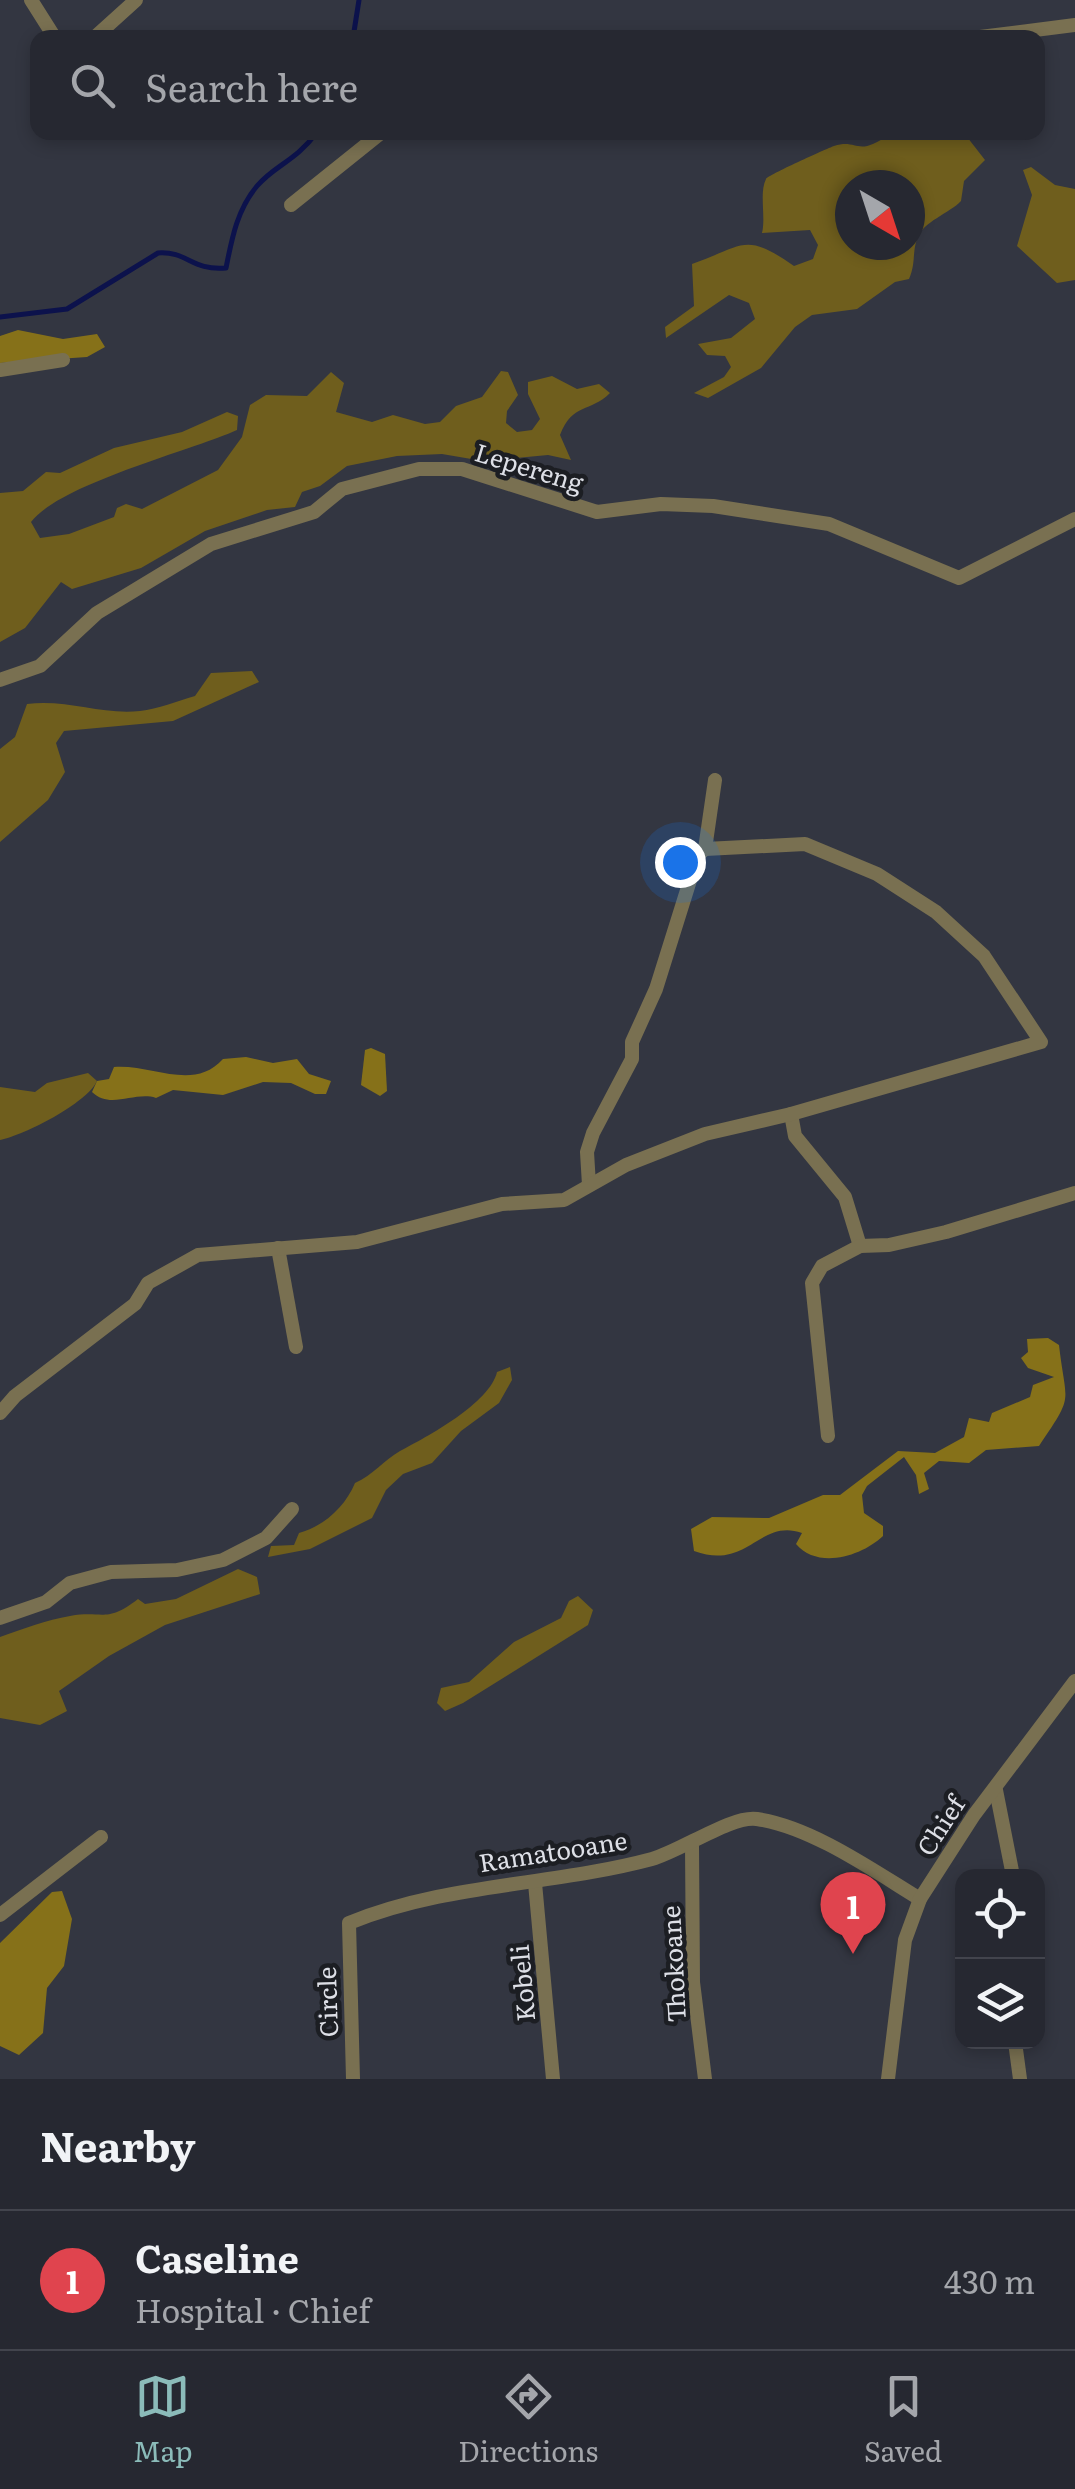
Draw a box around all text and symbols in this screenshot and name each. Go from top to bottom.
search box [30,30,1045,140]
text: Search here [145,57,358,114]
icon: search [65,58,120,113]
north arrow [835,170,925,260]
street label: Lepereng [471,433,588,501]
your location [655,837,706,888]
street label: Chief [907,1786,974,1862]
street label: Ramatooane [476,1821,630,1881]
map controls [955,1869,1045,2049]
button: locate [955,1869,1045,1959]
pin: 1 [820,1872,886,1954]
street label: Thokoane [651,1905,694,2024]
street label: Kobeli [500,1943,543,2023]
button: layers [955,1959,1045,2049]
street label: Circle [307,1966,346,2038]
text: Nearby [40,2113,196,2175]
text: Caseline [135,2228,299,2285]
text: 1 [66,2256,79,2304]
text: 430 m [944,2256,1035,2304]
text: Hospital · Chief [135,2285,371,2333]
tab: Map [133,2369,193,2471]
tab: Directions [458,2369,598,2471]
tab: Saved [864,2369,942,2471]

